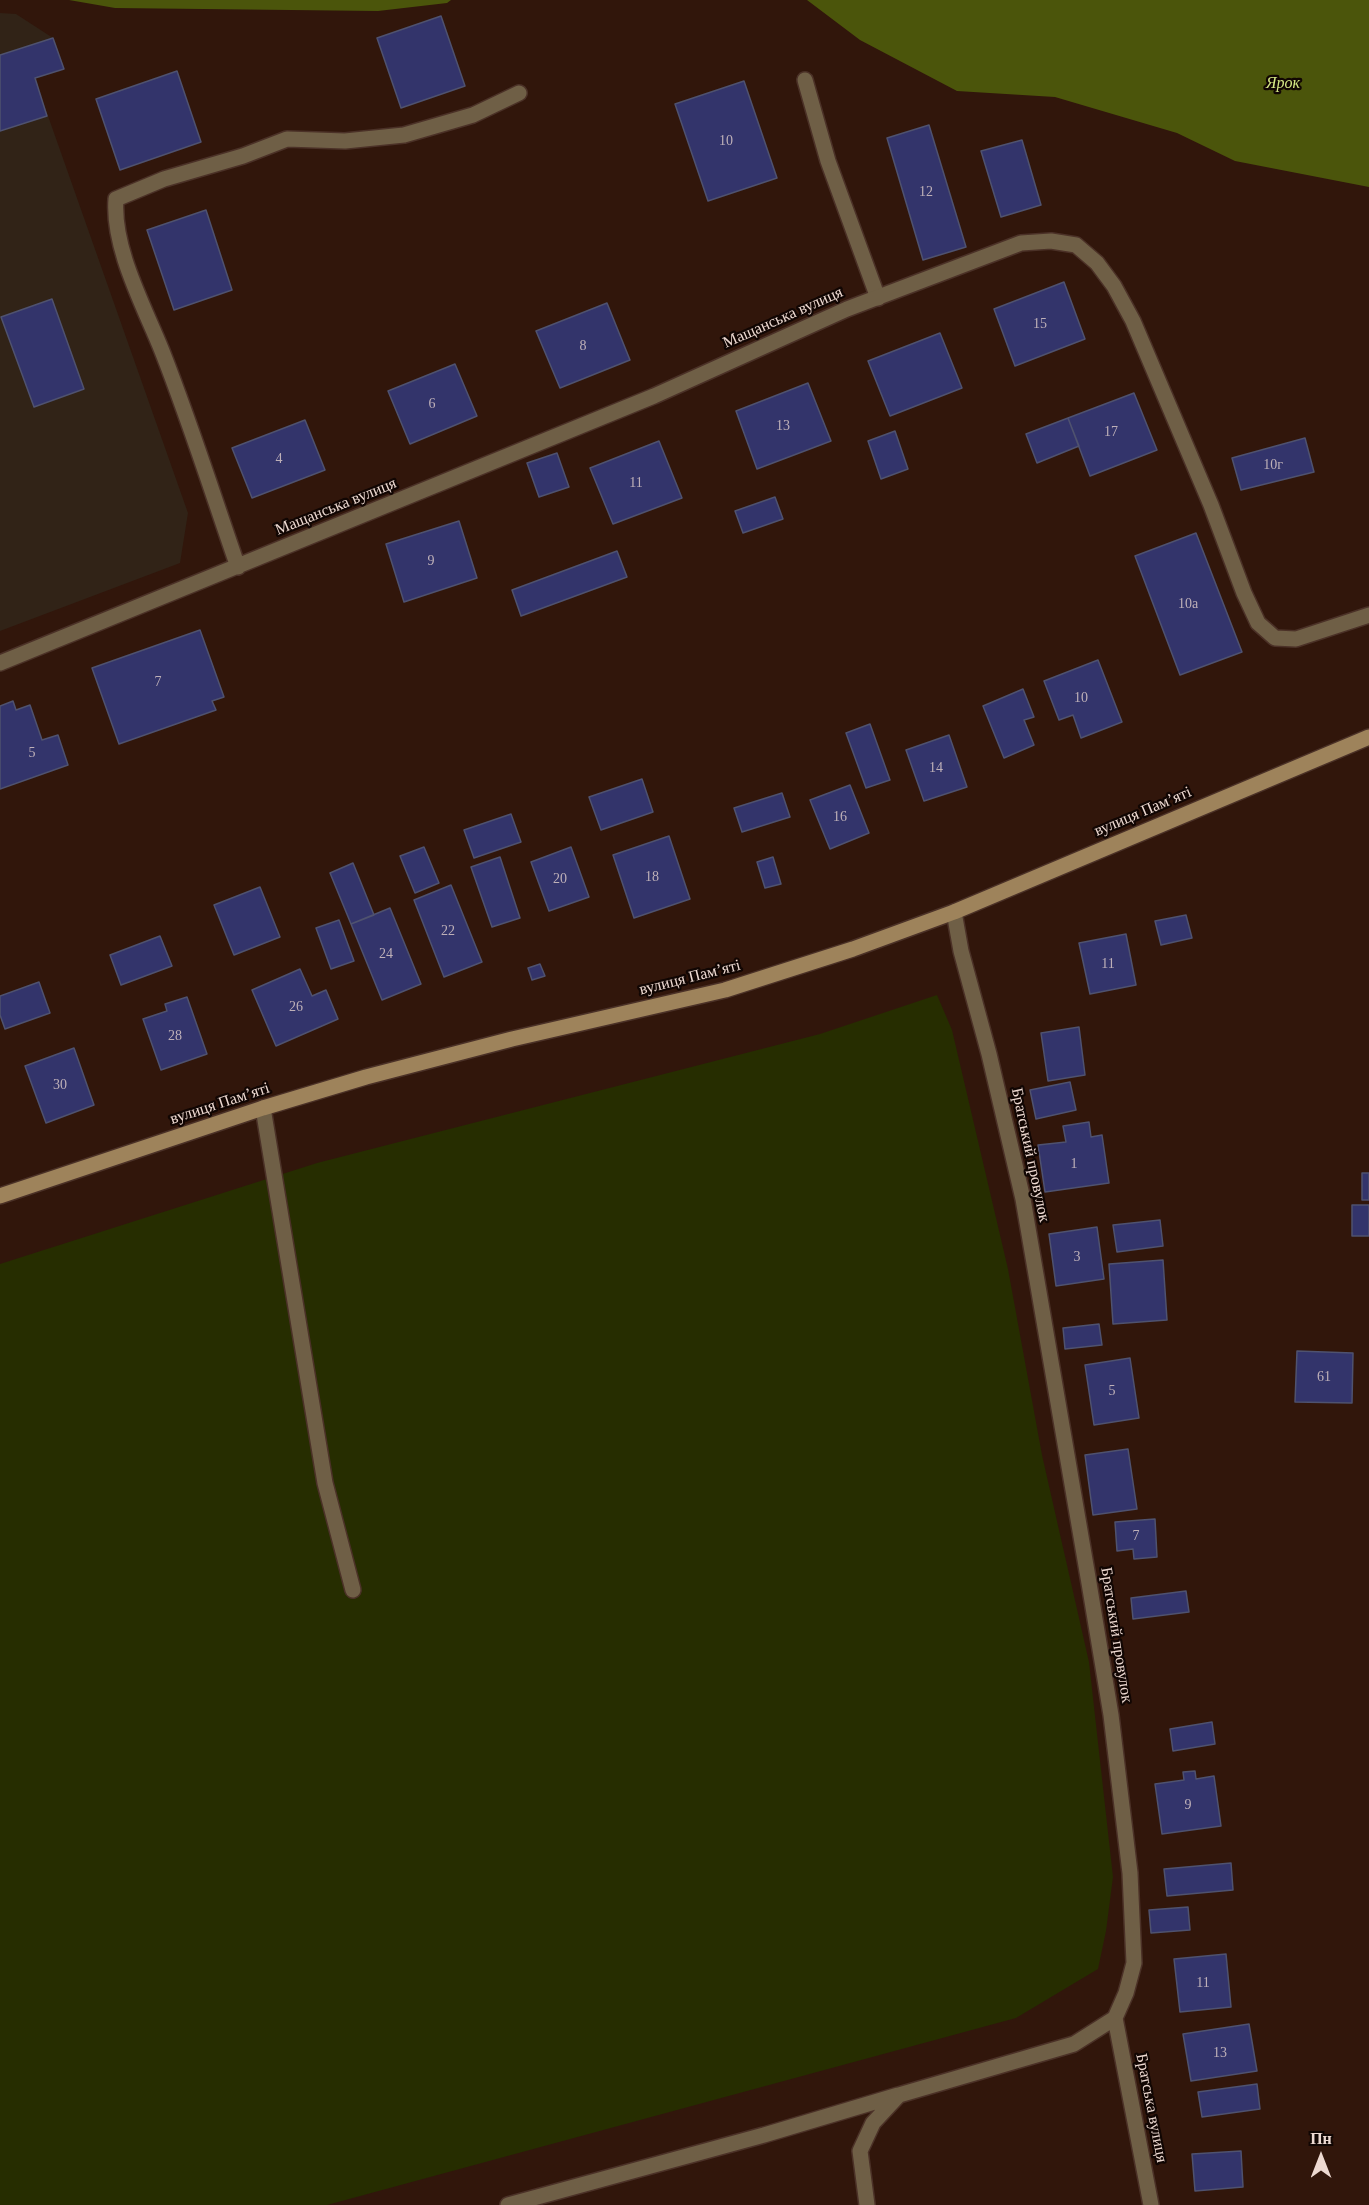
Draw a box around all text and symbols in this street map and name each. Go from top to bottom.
park label: Ярок [1266,74,1300,94]
house number: 10 [719,133,733,149]
house number: 12 [919,184,933,200]
street label: Мащанська вулиця [720,283,846,353]
house number: 15 [1033,316,1047,332]
house number: 8 [580,338,586,354]
house number: 6 [428,396,436,412]
house number: 13 [776,418,790,434]
house number: 17 [1104,424,1118,440]
house number: 4 [276,451,282,467]
house number: 10г [1263,457,1283,473]
street label: Мащанська вулиця [273,474,399,540]
house number: 11 [629,475,643,491]
house number: 9 [428,553,434,569]
house number: 10а [1178,596,1198,612]
house number: 7 [154,674,162,690]
house number: 10 [1074,690,1088,706]
house number: 5 [28,745,36,761]
house number: 14 [929,760,943,776]
street label: вулиця Памʼяті [1092,783,1194,841]
house number: 16 [833,809,847,825]
house number: 18 [645,869,659,885]
house number: 20 [553,871,567,887]
house number: 22 [441,923,455,939]
house number: 24 [379,946,393,962]
street label: вулиця Памʼяті [637,956,743,1000]
house number: 11 [1101,956,1115,972]
house number: 26 [289,999,303,1015]
house number: 28 [168,1028,182,1044]
house number: 30 [53,1077,67,1093]
street label: вулиця Памʼяті [168,1079,272,1129]
street label: Братський провулок [1006,1086,1054,1224]
house number: 1 [1070,1156,1078,1172]
house number: 3 [1074,1249,1080,1265]
house number: 61 [1317,1369,1331,1385]
house number: 5 [1108,1383,1116,1399]
house number: 7 [1132,1528,1140,1544]
street label: Братський провулок [1096,1566,1136,1704]
house number: 9 [1184,1797,1192,1813]
house number: 11 [1196,1975,1210,1991]
house number: 13 [1213,2045,1227,2061]
street label: Братська вулиця [1131,2052,1171,2164]
north arrow [1291,2127,1351,2187]
text: Пн [1310,2130,1332,2147]

